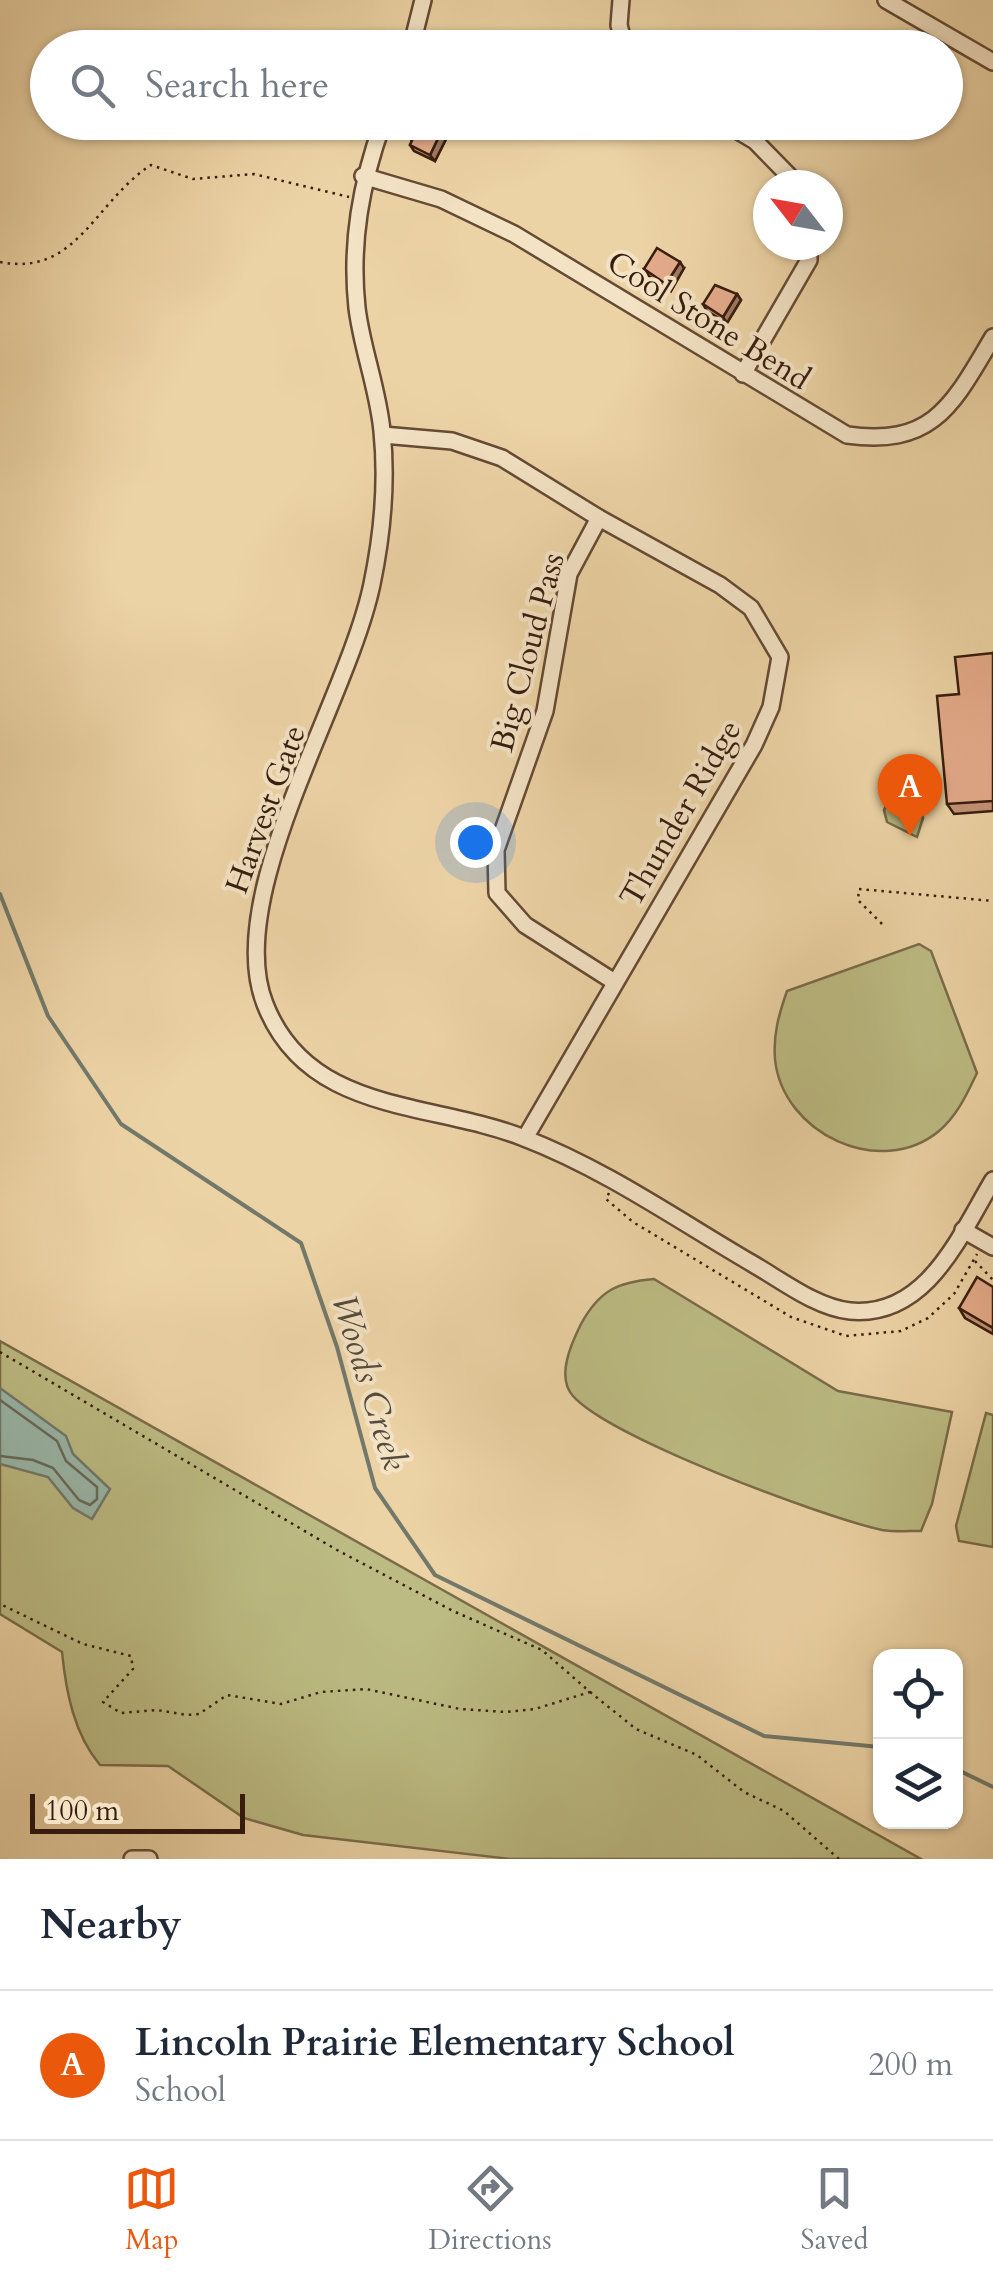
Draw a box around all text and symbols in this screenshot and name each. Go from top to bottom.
search box [30,30,963,140]
icon: search [65,58,120,113]
text: Search here [145,59,329,111]
north arrow [753,170,843,260]
street label: Cool Stone Bend [598,241,819,401]
street label: Big Cloud Pass [480,548,576,757]
street label: Thunder Ridge [609,712,752,915]
street label: Harvest Gate [215,719,317,900]
pin: A [878,754,942,836]
your location [450,817,501,868]
water label: Woods Creek [320,1289,419,1477]
map controls [873,1649,963,1829]
button: locate [873,1649,963,1739]
button: layers [873,1739,963,1829]
scale bar [30,1789,245,1834]
text: 100 m [45,1792,119,1830]
text: Nearby [40,1896,182,1953]
text: Lincoln Prairie Elementary School [135,2017,735,2069]
text: A [60,2043,85,2087]
text: 200 m [868,2043,953,2087]
text: School [135,2069,226,2113]
tab: Map [124,2161,179,2259]
tab: Directions [428,2161,552,2259]
tab: Saved [801,2161,869,2259]

